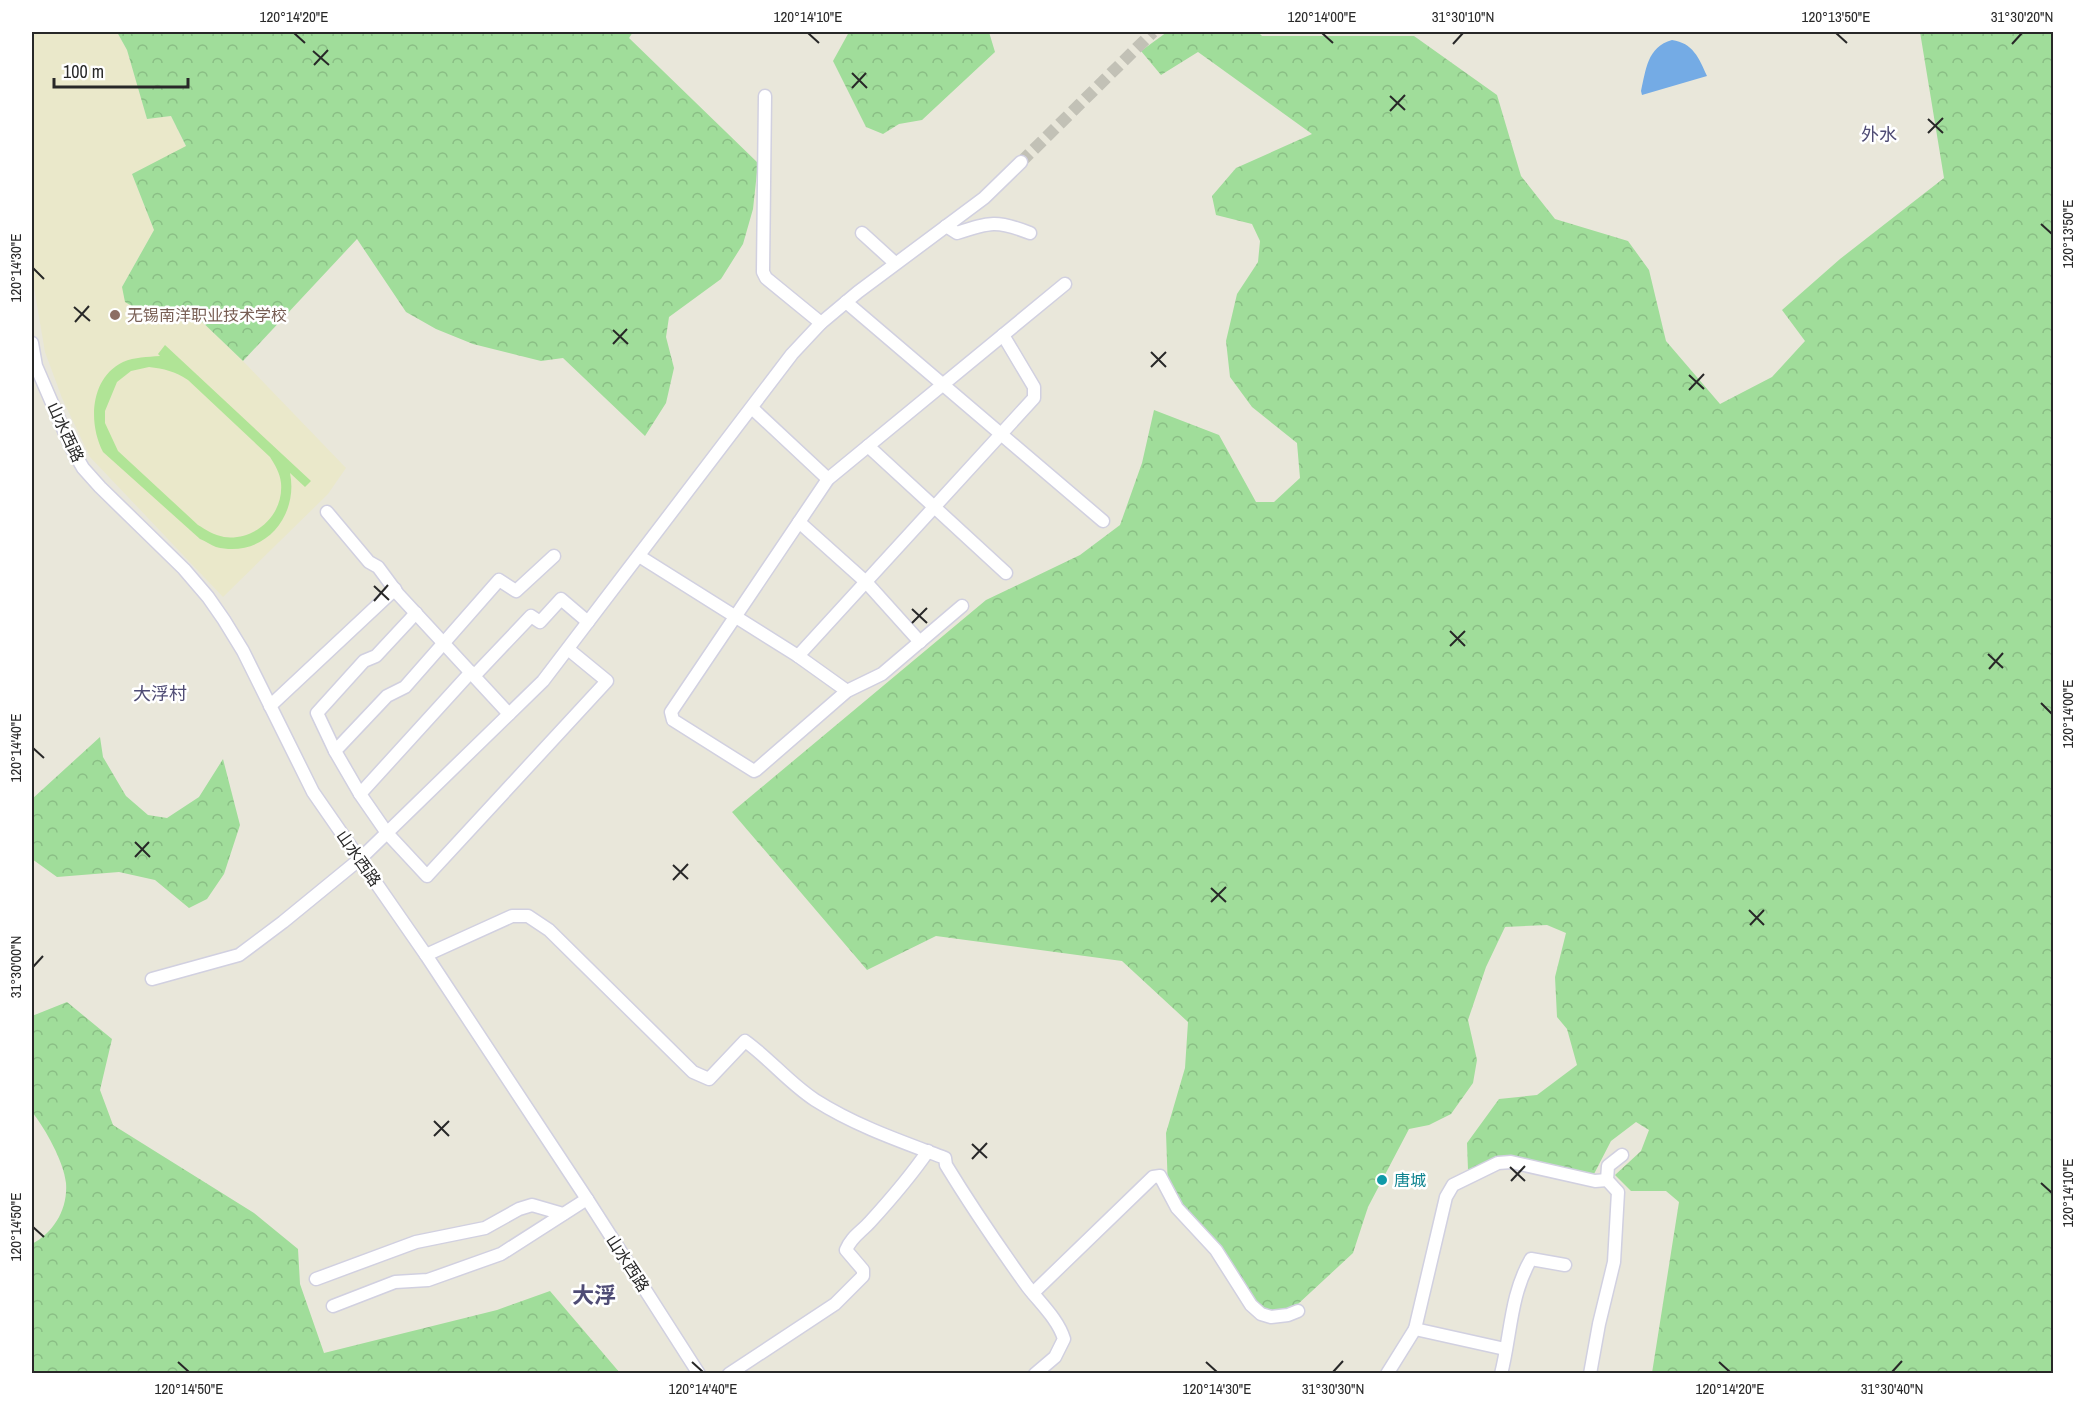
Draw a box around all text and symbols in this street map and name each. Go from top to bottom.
text: 120°14'20"E [260,6,328,27]
text: 120°14'10"E [774,6,842,27]
text: 120°14'00"E [1288,6,1356,27]
text: 31°30'10"N [1432,6,1494,27]
text: 120°13'50"E [1802,6,1870,27]
text: 31°30'20"N [1991,6,2053,27]
scale bar [54,51,188,89]
text: 100 m [63,59,104,84]
district label: 外水 [1861,122,1897,147]
text: 120°13'50"E [2057,200,2078,268]
text: 120°14'30"E [5,234,26,302]
place label: 无锡南洋职业技术学校 [127,304,287,326]
marker: 无锡南洋职业技术学校 [108,308,122,322]
street label: 山水西路 [43,398,89,466]
text: 120°14'00"E [2057,680,2078,748]
district label: 大浮村 [133,681,187,706]
text: 120°14'40"E [5,714,26,782]
street label: 山水西路 [332,825,386,891]
text: 31°30'00"N [5,936,26,998]
text: 120°14'10"E [2057,1159,2078,1227]
place label: 唐城 [1394,1169,1426,1191]
marker: 唐城 [1375,1173,1389,1187]
text: 120°14'50"E [5,1193,26,1261]
street label: 山水西路 [601,1230,655,1296]
district label: 大浮 [572,1280,616,1310]
text: 120°14'50"E [155,1378,223,1399]
text: 120°14'40"E [669,1378,737,1399]
text: 120°14'30"E [1183,1378,1251,1399]
text: 31°30'30"N [1302,1378,1364,1399]
text: 120°14'20"E [1696,1378,1764,1399]
text: 31°30'40"N [1861,1378,1923,1399]

